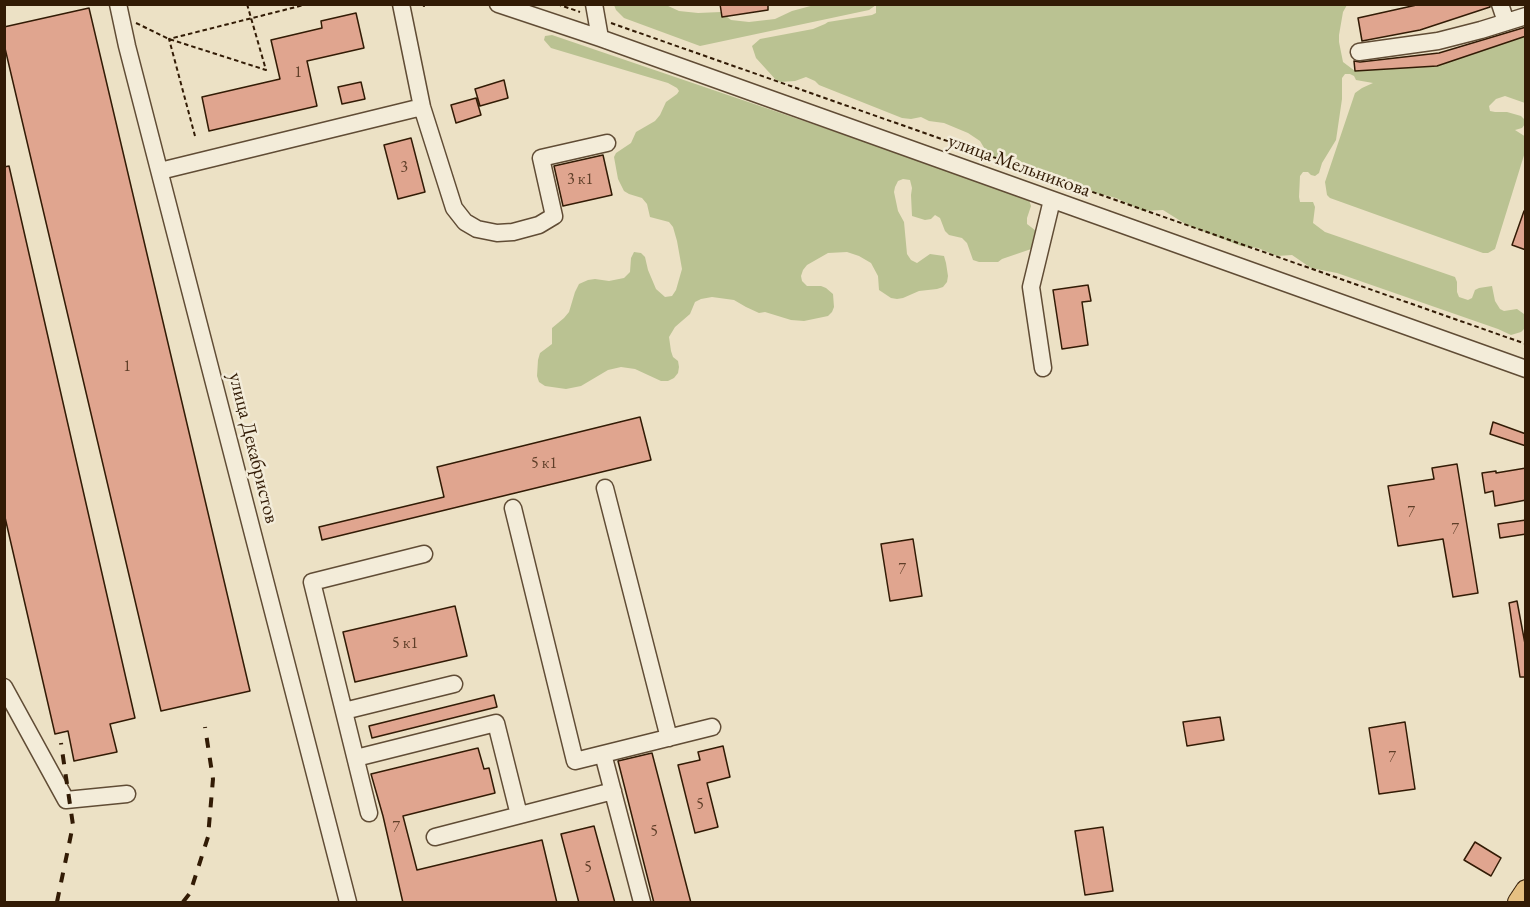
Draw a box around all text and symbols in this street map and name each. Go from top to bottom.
house number: 1 [294,63,302,83]
street label: улица Мельникова [944,129,1094,203]
house number: 3 [400,158,408,178]
house number: 3 к1 [567,170,593,190]
house number: 1 [123,357,131,377]
street label: улица Декабристов [223,370,283,526]
house number: 5 к1 [531,454,557,474]
house number: 7 [1407,503,1415,523]
house number: 7 [1451,520,1459,540]
house number: 7 [898,560,906,580]
house number: 5 к1 [392,634,418,654]
house number: 7 [1388,748,1396,768]
house number: 5 [696,795,704,815]
house number: 7 [392,818,400,838]
house number: 5 [650,822,658,842]
house number: 5 [584,858,592,878]

